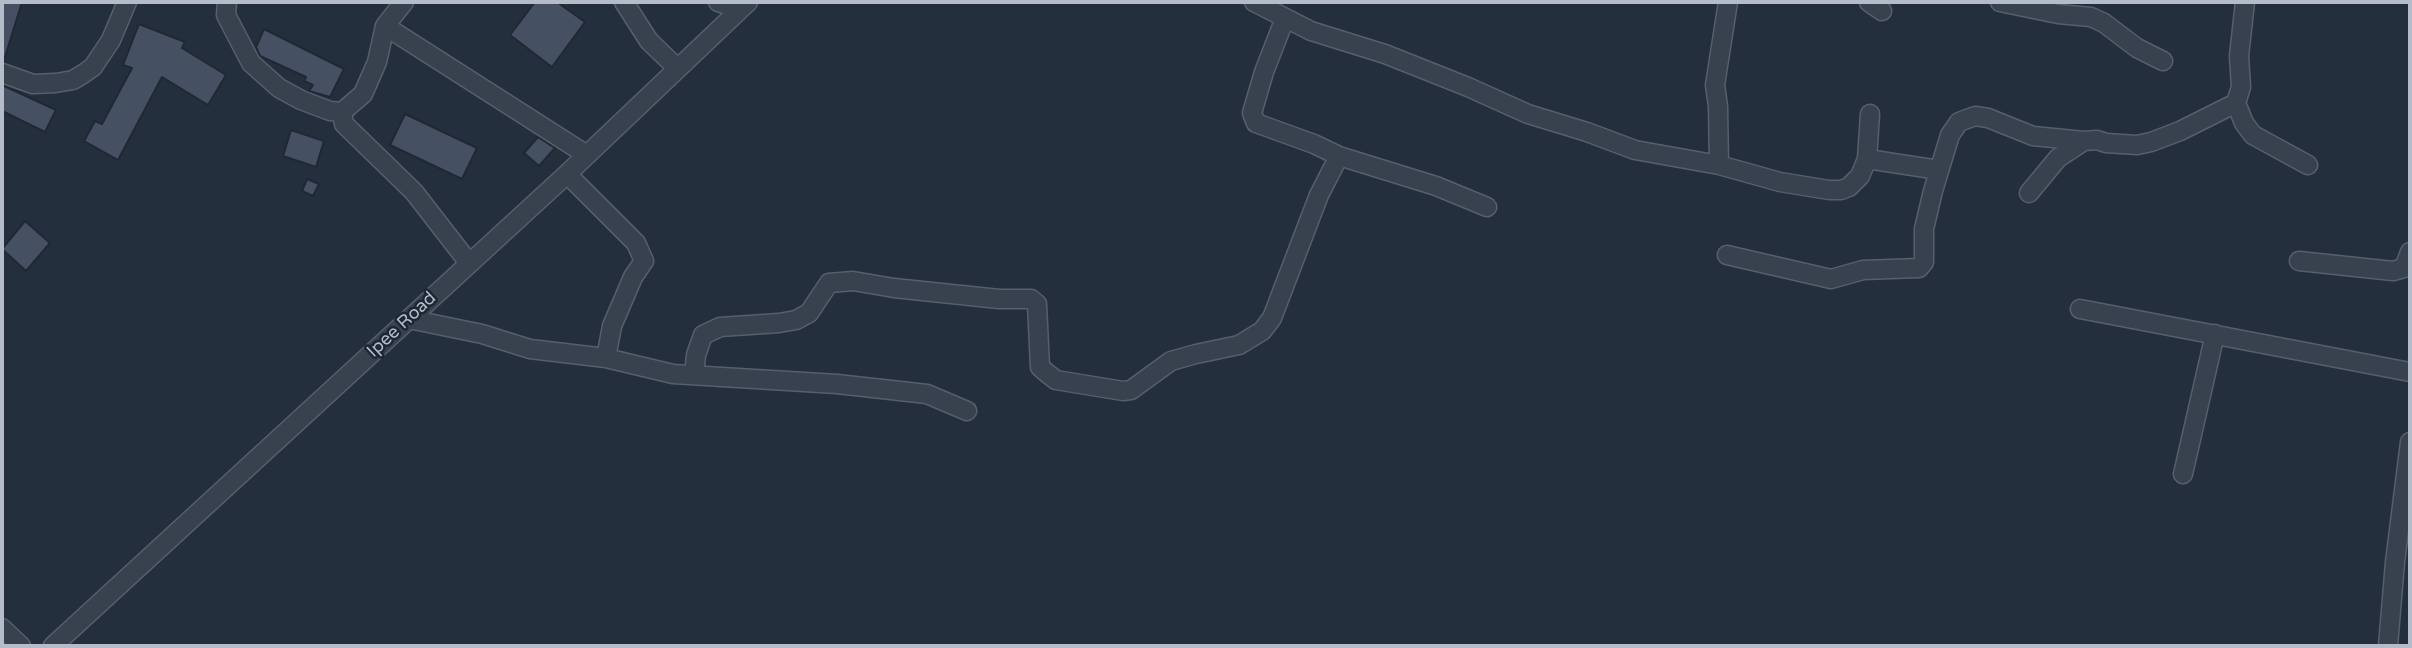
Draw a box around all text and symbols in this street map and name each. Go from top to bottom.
street label: Ipee Road [363,288,441,362]

